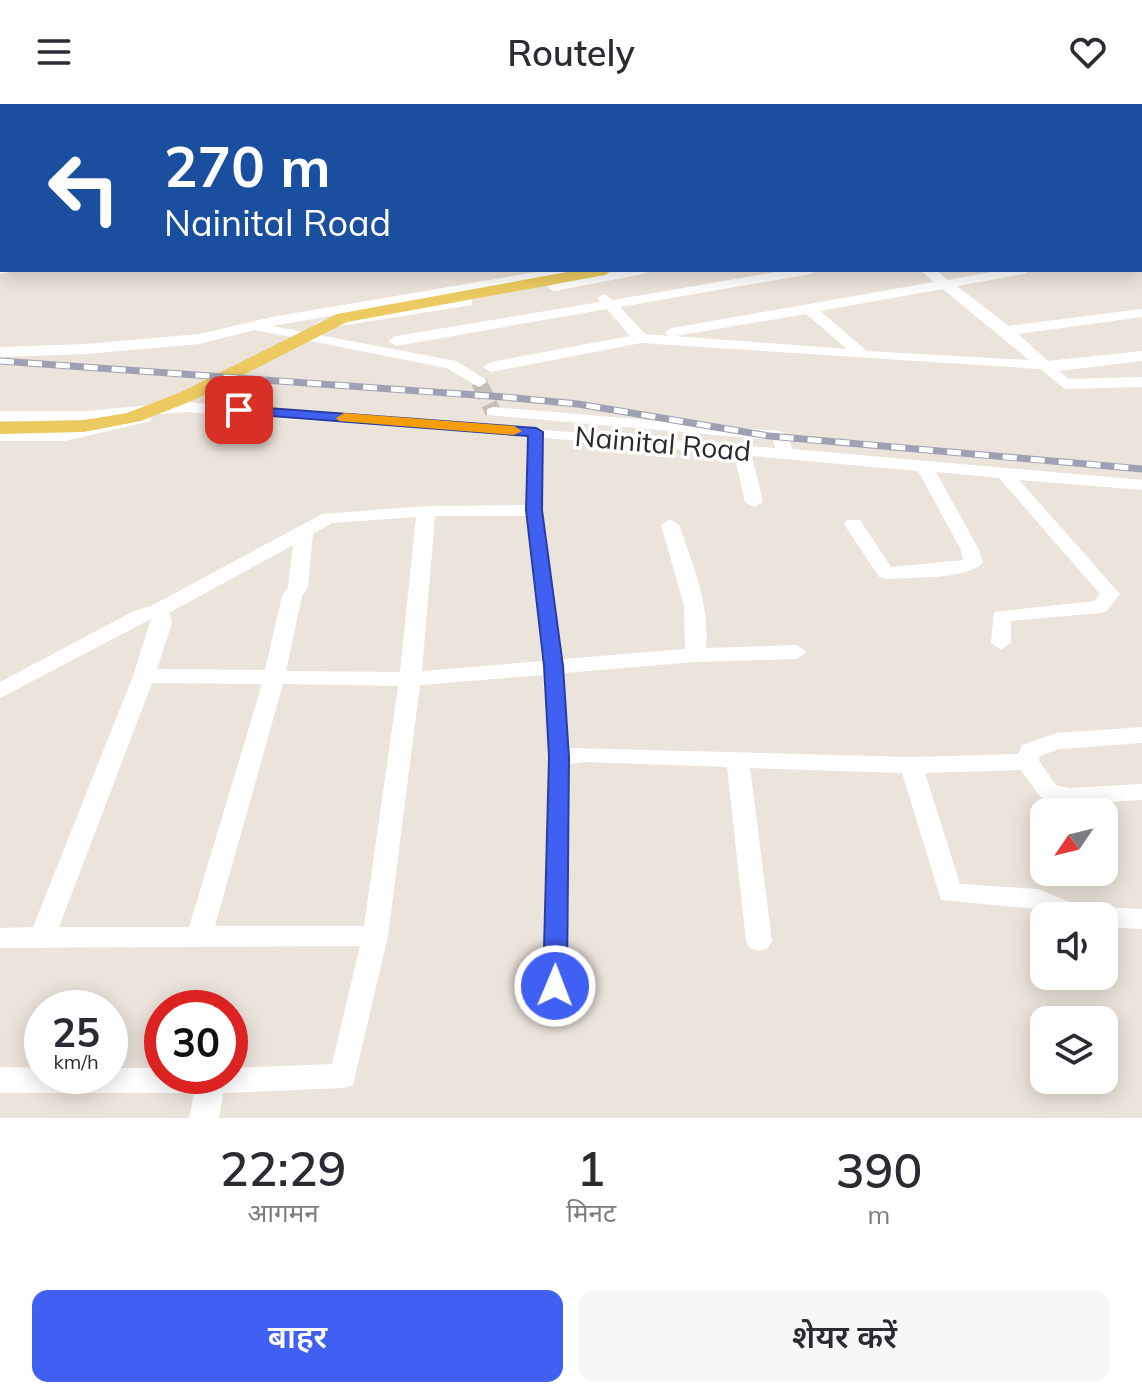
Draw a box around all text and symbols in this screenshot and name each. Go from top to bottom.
icon: menu [32,30,76,74]
text: Routely [507,30,635,75]
icon: heart [1066,30,1110,74]
text: 270 m [164,131,331,201]
icon: left [32,136,136,240]
text: Nainital Road [164,200,391,245]
pin [205,376,273,444]
icon: arrive [217,388,261,432]
street label: Nainital Road [573,418,753,468]
north arrow [1030,798,1118,886]
map controls [1030,798,1118,1094]
button: sound [1030,902,1118,990]
position arrow [513,944,597,1028]
speed limit sign: 30 [144,990,248,1094]
button: layers [1030,1006,1118,1094]
text: 25 [52,1007,100,1057]
text: km/h [53,1049,99,1074]
text: 22:29 [220,1138,346,1198]
text: 1 [577,1138,605,1198]
text: 390 [836,1140,922,1200]
text: आगमन [247,1196,319,1229]
text: मिनट [566,1196,616,1229]
text: m [868,1198,890,1231]
button: बाहर [32,1290,563,1382]
button: शेयर करें [579,1290,1110,1382]

